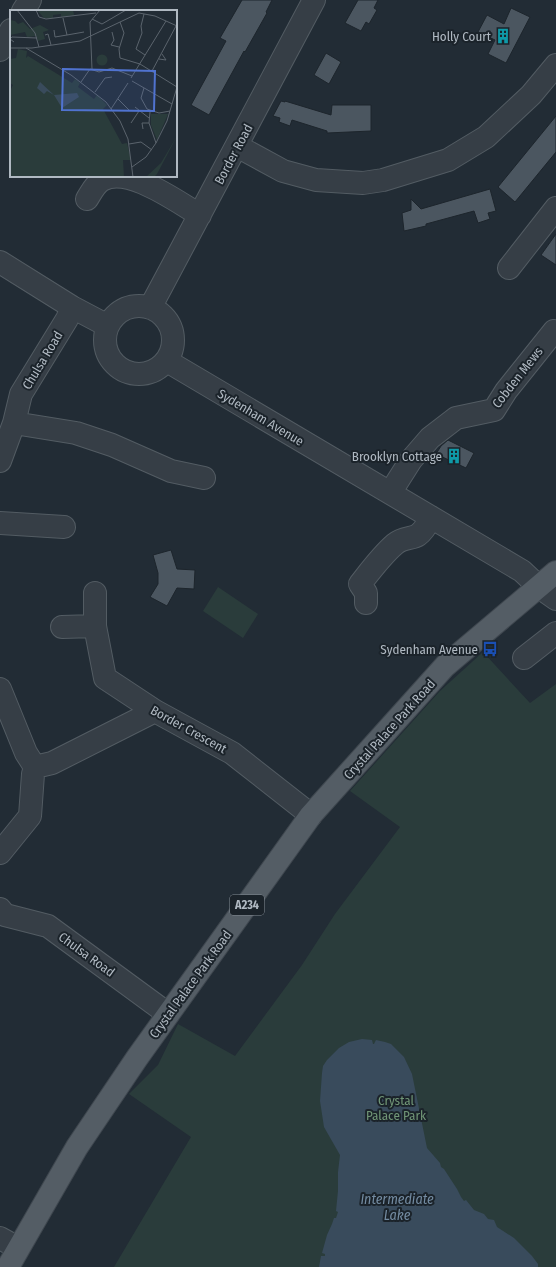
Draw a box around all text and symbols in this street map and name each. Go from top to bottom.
inset map [10,10,177,177]
building icon: Holly Court [494,27,512,45]
place label: Holly Court [432,29,492,44]
street label: Border Road [211,122,256,187]
street label: Chulsa Road [19,328,66,392]
street label: Cobden Mews [489,344,546,411]
street label: Sydenham Avenue [215,386,306,449]
building icon: Brooklyn Cottage [445,447,463,465]
place label: Brooklyn Cottage [352,449,442,464]
bus stop icon: Sydenham Avenue [481,640,499,658]
place label: Sydenham Avenue [380,642,478,657]
street label: Crystal Palace Park Road [341,676,438,782]
street label: Border Crescent [148,702,230,757]
road number: A234 [230,895,264,915]
street label: Crystal Palace Park Road [146,928,234,1041]
street label: Chulsa Road [56,929,118,980]
park label: Crystal Palace Park [366,1093,427,1123]
water label: Intermediate Lake [360,1191,434,1224]

